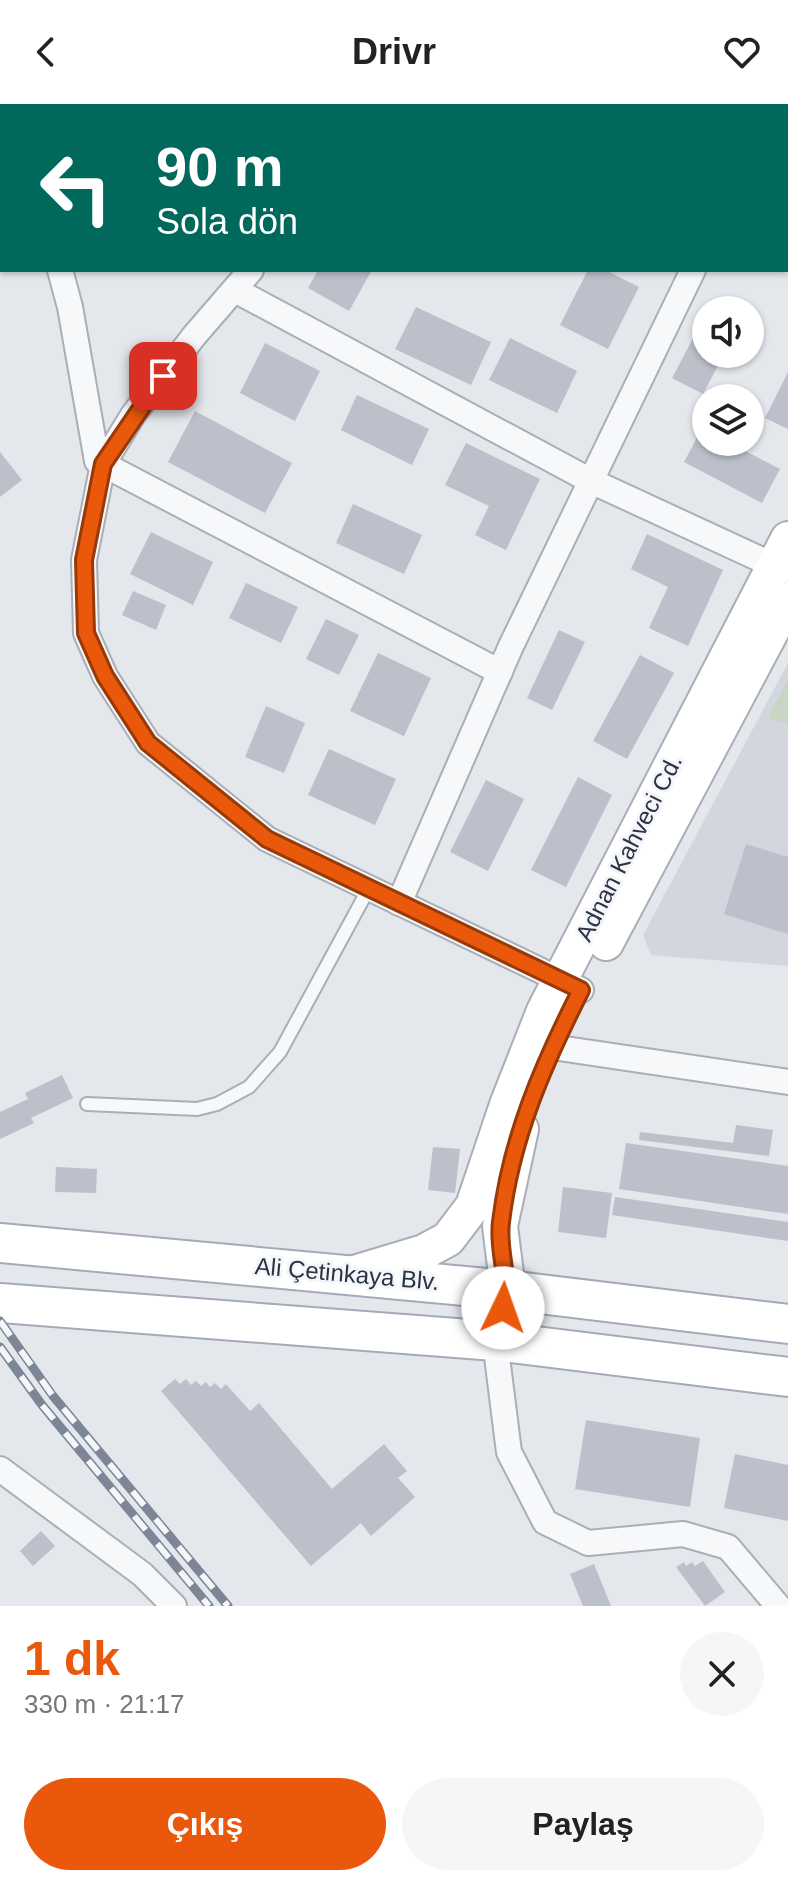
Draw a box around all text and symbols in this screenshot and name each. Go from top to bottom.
icon: back [24,30,68,74]
icon: heart [720,30,764,74]
text: Drivr [352,31,436,72]
text: 90 m [156,135,284,198]
icon: left [24,136,128,240]
text: Sola dön [156,201,298,242]
map controls [692,296,764,456]
button: sound [692,296,764,368]
pin [129,342,197,410]
icon: arrive [141,354,185,398]
button: layers [692,384,764,456]
street label: Adnan Kahveci Cd. [570,750,687,945]
street label: Ali Çetinkaya Blv. [254,1252,440,1295]
position arrow [461,1266,545,1350]
text: 1 dk [24,1632,120,1685]
button: close [680,1632,764,1716]
text: 330 m · 21:17 [24,1689,184,1719]
button: Çıkış [24,1778,386,1870]
button: Paylaş [402,1778,764,1870]

